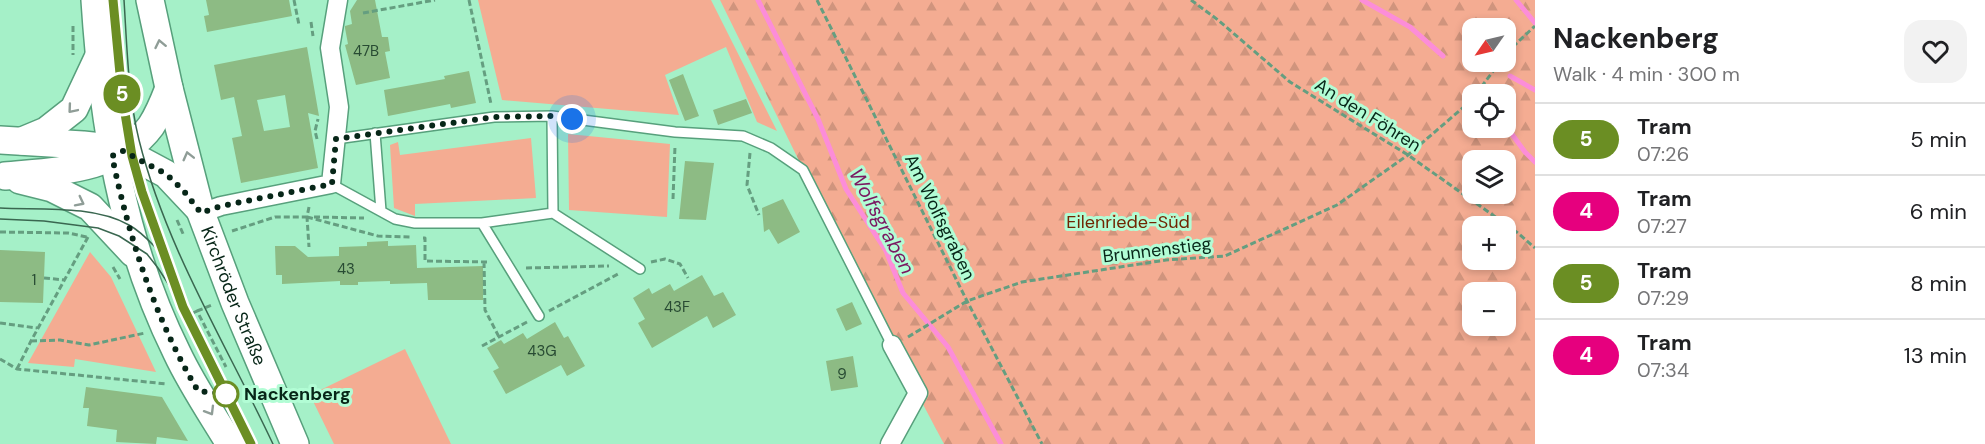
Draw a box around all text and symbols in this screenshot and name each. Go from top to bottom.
north arrow [1462,18,1516,72]
map controls [1462,18,1516,336]
text: Nackenberg [1553,20,1719,57]
button: heart [1904,20,1967,83]
one-way arrow [154,39,167,49]
house number: 47B [353,41,379,61]
text: Walk · 4 min · 300 m [1553,61,1740,87]
street label: An den Föhren [1310,73,1426,157]
line badge: 5 [102,74,142,113]
text: 5 [115,80,129,108]
button: locate [1462,84,1516,138]
one-way arrow [68,102,79,113]
your location [557,104,587,134]
text: Tram [1637,112,1692,141]
text: 5 [1579,125,1593,153]
text: 5 min [1910,125,1967,154]
text: 07:26 [1637,141,1689,167]
street label: Am Wolfsgraben [899,150,981,284]
button: layers [1462,150,1516,204]
one-way arrow [182,151,195,161]
water label: Wolfsgraben [843,164,921,278]
text: Tram [1637,184,1692,213]
one-way arrow [74,195,85,206]
text: 4 [1579,197,1593,225]
text: 6 min [1910,197,1967,226]
park label: Eilenriede-Süd [1066,210,1190,234]
text: 07:27 [1637,213,1687,239]
button: + [1462,216,1516,270]
street label: Kirchröder Straße [195,223,272,369]
street label: Brunnenstieg [1101,231,1213,269]
text: Tram [1637,256,1692,285]
house number: 43 [337,259,355,279]
text: 5 [1579,269,1593,297]
text: 8 min [1910,269,1967,298]
house number: 1 [32,270,36,290]
button: − [1462,282,1516,336]
text: 07:29 [1637,285,1689,311]
house number: 43F [664,297,690,317]
text: Tram [1637,328,1692,357]
house number: 43G [527,341,557,361]
text: 4 [1579,341,1593,369]
text: 13 min [1904,341,1967,370]
text: 07:34 [1637,357,1689,383]
house number: 9 [837,364,847,384]
marker: Nackenberg [213,381,239,407]
place label: Nackenberg [244,382,351,406]
one-way arrow [203,405,215,415]

